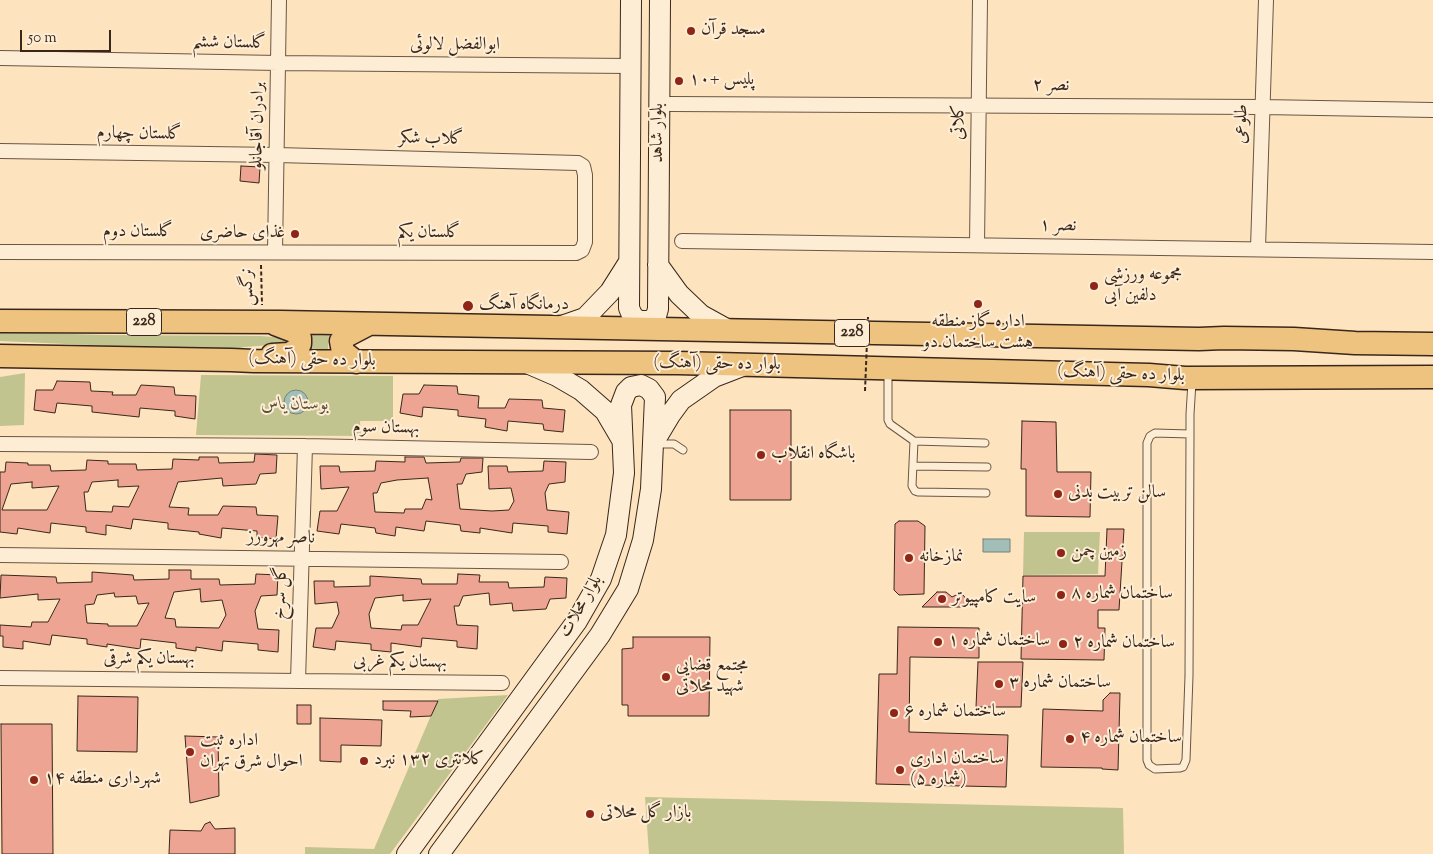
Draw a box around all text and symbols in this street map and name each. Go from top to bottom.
scale bar [22,20,114,52]
place label: مسجد قرآن [701,20,766,42]
marker: مسجد قرآن [685,25,697,37]
text: 50 m [28,28,57,49]
street label: گلستان ششم [192,33,266,55]
street label: ابوالفضل لالوئی [410,35,500,57]
place label: پلیس +۱۰ [689,70,754,92]
marker: پلیس +۱۰ [673,75,685,87]
street label: نصر ۲ [1033,76,1069,98]
street label: برادران آقاجانلو [247,82,271,170]
street label: بلوار شاهد [648,103,670,163]
street label: کلاتی [949,104,971,140]
street label: طلوعی [1232,104,1254,144]
street label: گلستان چهارم [96,123,182,147]
street label: گلاب شکر [398,129,464,151]
street label: نصر ۱ [1039,216,1077,238]
street label: گلستان دوم [103,222,173,244]
place label: غذای حاضری [200,223,285,245]
street label: گلستان یکم [398,223,460,245]
marker: غذای حاضری [289,228,301,240]
place label: مجموعه ورزشی دلفین آبی [1104,265,1182,308]
street label: نرگس [238,268,260,306]
marker: مجموعه ورزشی دلفین آبی [1088,280,1100,292]
place label: درمانگاه آهنگ [479,295,569,317]
marker: اداره گاز منطقه هشت ساختمان دو [972,298,984,310]
marker: درمانگاه آهنگ [461,299,475,313]
road number: 228 [126,308,162,336]
place label: اداره گاز منطقه هشت ساختمان دو [923,312,1033,354]
road number: 228 [834,319,870,346]
street label: بلوار ده حقی (آهنگ) [248,349,376,373]
street label: بلوار ده حقی (آهنگ) [653,353,781,377]
street label: بلوار ده حقی (آهنگ) [1057,362,1185,388]
park label: بوستان یاس [261,395,329,417]
street label: بهستان سوم [352,418,420,440]
place label: باشگاه انقلاب [771,444,855,466]
marker: باشگاه انقلاب [755,449,767,461]
place label: سالن تربیت بدنی [1068,483,1166,505]
marker: سالن تربیت بدنی [1052,488,1064,500]
street label: ناصر مهرورز [247,528,315,550]
place label: زمین چمن [1071,542,1127,564]
place label: نمازخانه [919,547,963,569]
marker: زمین چمن [1055,547,1067,559]
marker: نمازخانه [903,552,915,564]
street label: گل سرخ [270,566,294,620]
street label: بلوار محلات [555,572,609,642]
place label: ساختمان شماره ۸ [1071,584,1173,606]
place label: سایت کامپیوتر [952,588,1036,610]
marker: ساختمان شماره ۸ [1055,589,1067,601]
marker: سایت کامپیوتر [936,593,948,605]
place label: ساختمان شماره ۱ [948,631,1050,653]
place label: ساختمان شماره ۲ [1073,633,1175,655]
marker: ساختمان شماره ۱ [932,636,944,648]
marker: ساختمان شماره ۲ [1057,638,1069,650]
street label: بهستان یکم شرقی [103,649,195,671]
street label: بهستان یکم غربی [353,651,447,675]
place label: مجتمع قضایی شهید محلاتی [676,656,748,699]
marker: مجتمع قضایی شهید محلاتی [660,671,672,683]
place label: ساختمان شماره ۳ [1009,673,1111,695]
marker: ساختمان شماره ۳ [993,678,1005,690]
place label: ساختمان شماره ۶ [904,702,1006,724]
marker: ساختمان شماره ۶ [888,707,900,719]
place label: ساختمان شماره ۴ [1080,728,1182,750]
place label: اداره ثبت احوال شرق تهران [200,731,303,774]
marker: ساختمان شماره ۴ [1064,733,1076,745]
marker: اداره ثبت احوال شرق تهران [184,746,196,758]
place label: ساختمان اداری (شماره ۵) [910,749,1004,792]
place label: کلانتری ۱۳۲ نبرد [374,750,484,772]
marker: کلانتری ۱۳۲ نبرد [358,755,370,767]
marker: ساختمان اداری (شماره ۵) [894,764,906,776]
place label: شهرداری منطقه ۱۴ [44,769,161,791]
marker: شهرداری منطقه ۱۴ [28,774,40,786]
place label: بازار گل محلاتی [600,803,691,825]
marker: بازار گل محلاتی [584,808,596,820]

